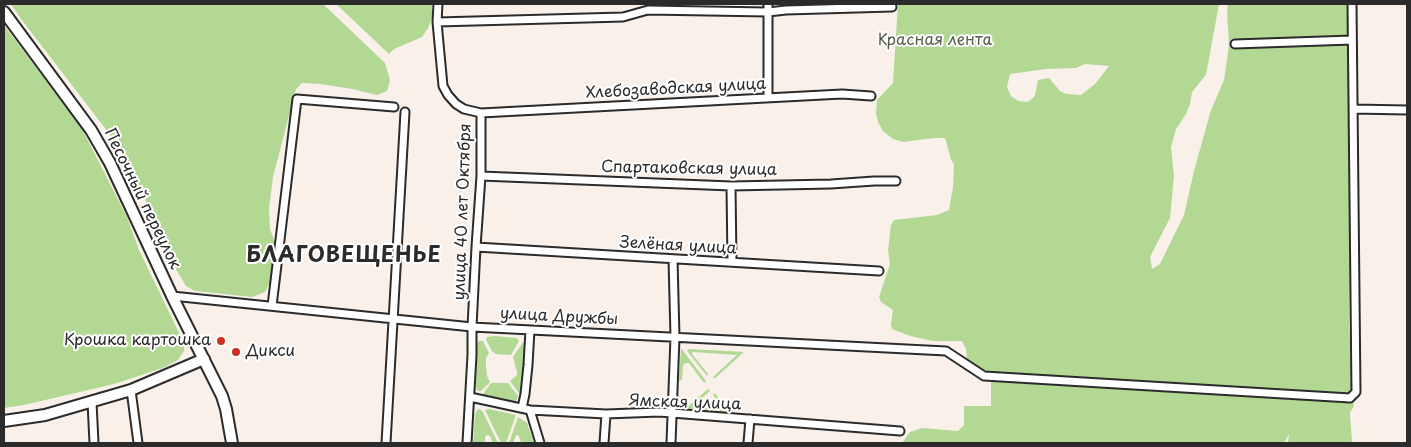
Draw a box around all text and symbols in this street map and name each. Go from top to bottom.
park label: Красная лента [878,31,992,51]
street label: Хлебозаводская улица [585,75,767,103]
street label: улица 40 лет Октября [450,123,476,301]
street label: Песочный переулок [100,125,184,273]
street label: Спартаковская улица [601,158,777,180]
street label: Зелёная улица [619,233,737,259]
district label: БЛАГОВЕЩЕНЬЕ [245,243,443,269]
street label: улица Дружбы [499,304,619,330]
place label: Крошка картошка [64,331,211,351]
marker: Крошка картошка [215,335,227,347]
place label: Дикси [246,342,295,362]
marker: Дикси [230,346,242,358]
street label: Ямская улица [628,391,742,415]

